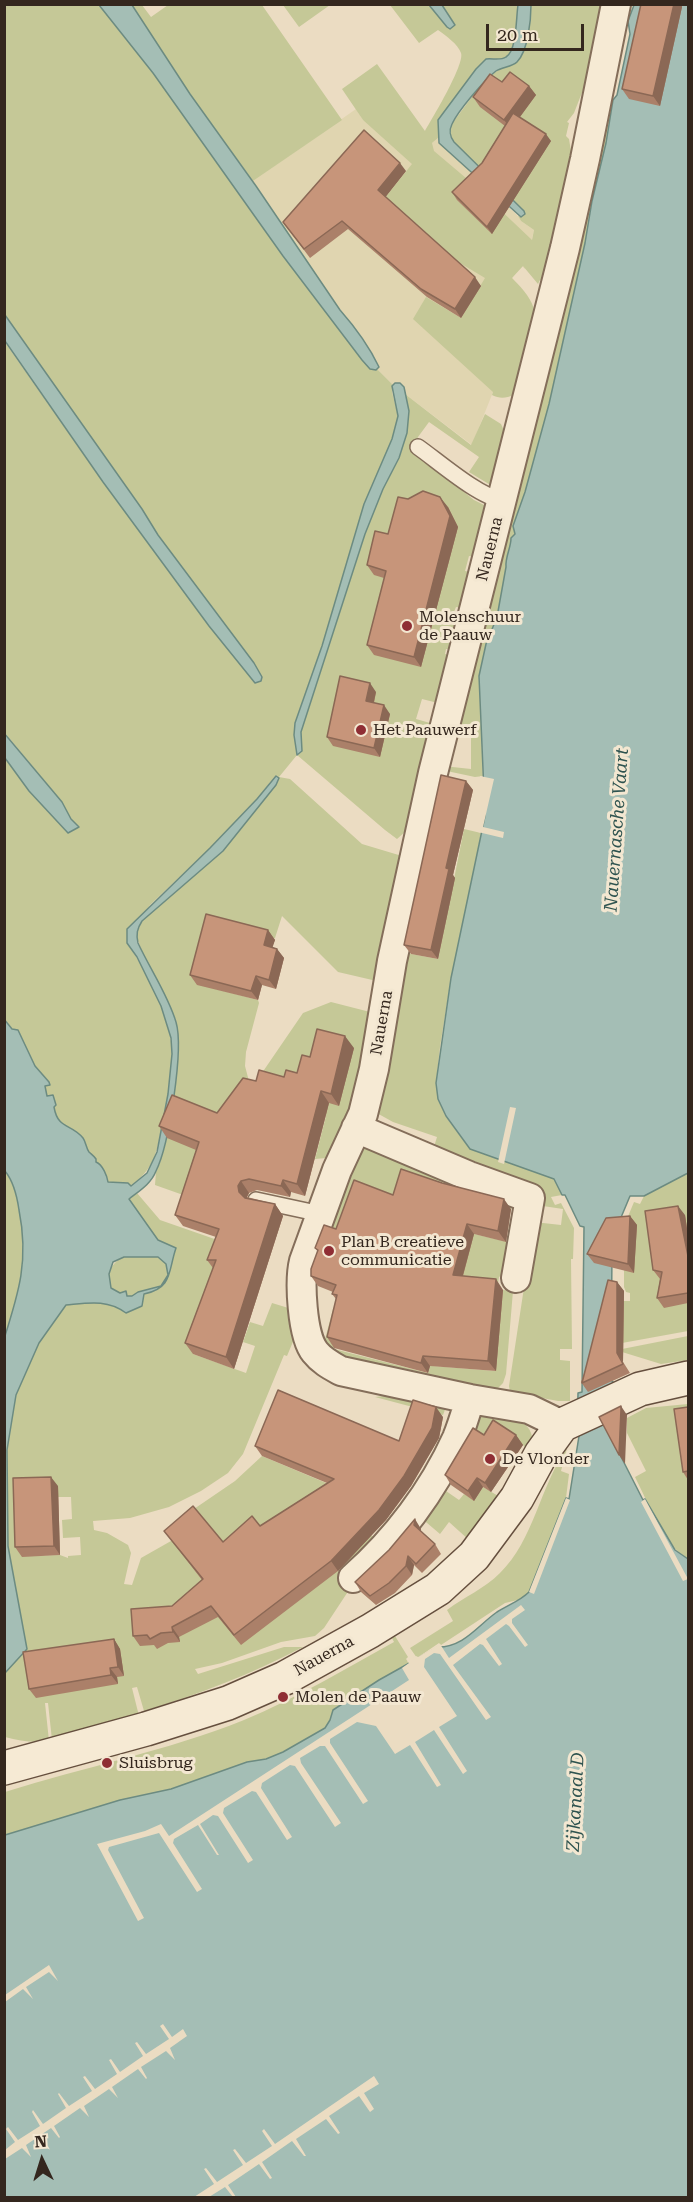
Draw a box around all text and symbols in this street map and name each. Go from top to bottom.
scale bar [489,12,586,50]
text: 20 m [497,24,538,45]
street label: Nauerna [473,515,507,583]
place label: Molenschuur de Paauw [419,607,521,645]
marker: Molenschuur de Paauw [400,619,414,633]
place label: Het Paauwerf [373,720,476,740]
marker: Het Paauwerf [354,723,368,737]
water label: Nauernasche Vaart [601,748,633,912]
street label: Nauerna [367,989,397,1057]
place label: Plan B creatieve communicatie [341,1232,464,1270]
marker: Plan B creatieve communicatie [322,1244,336,1258]
place label: De Vlonder [502,1449,589,1469]
marker: De Vlonder [483,1452,497,1466]
street label: Nauerna [291,1632,357,1680]
place label: Molen de Paauw [295,1687,421,1707]
marker: Molen de Paauw [276,1690,290,1704]
water label: Zijkanaal D [563,1752,589,1852]
place label: Sluisbrug [119,1753,193,1773]
marker: Sluisbrug [100,1756,114,1770]
north arrow [12,2130,72,2190]
text: N [34,2132,48,2151]

